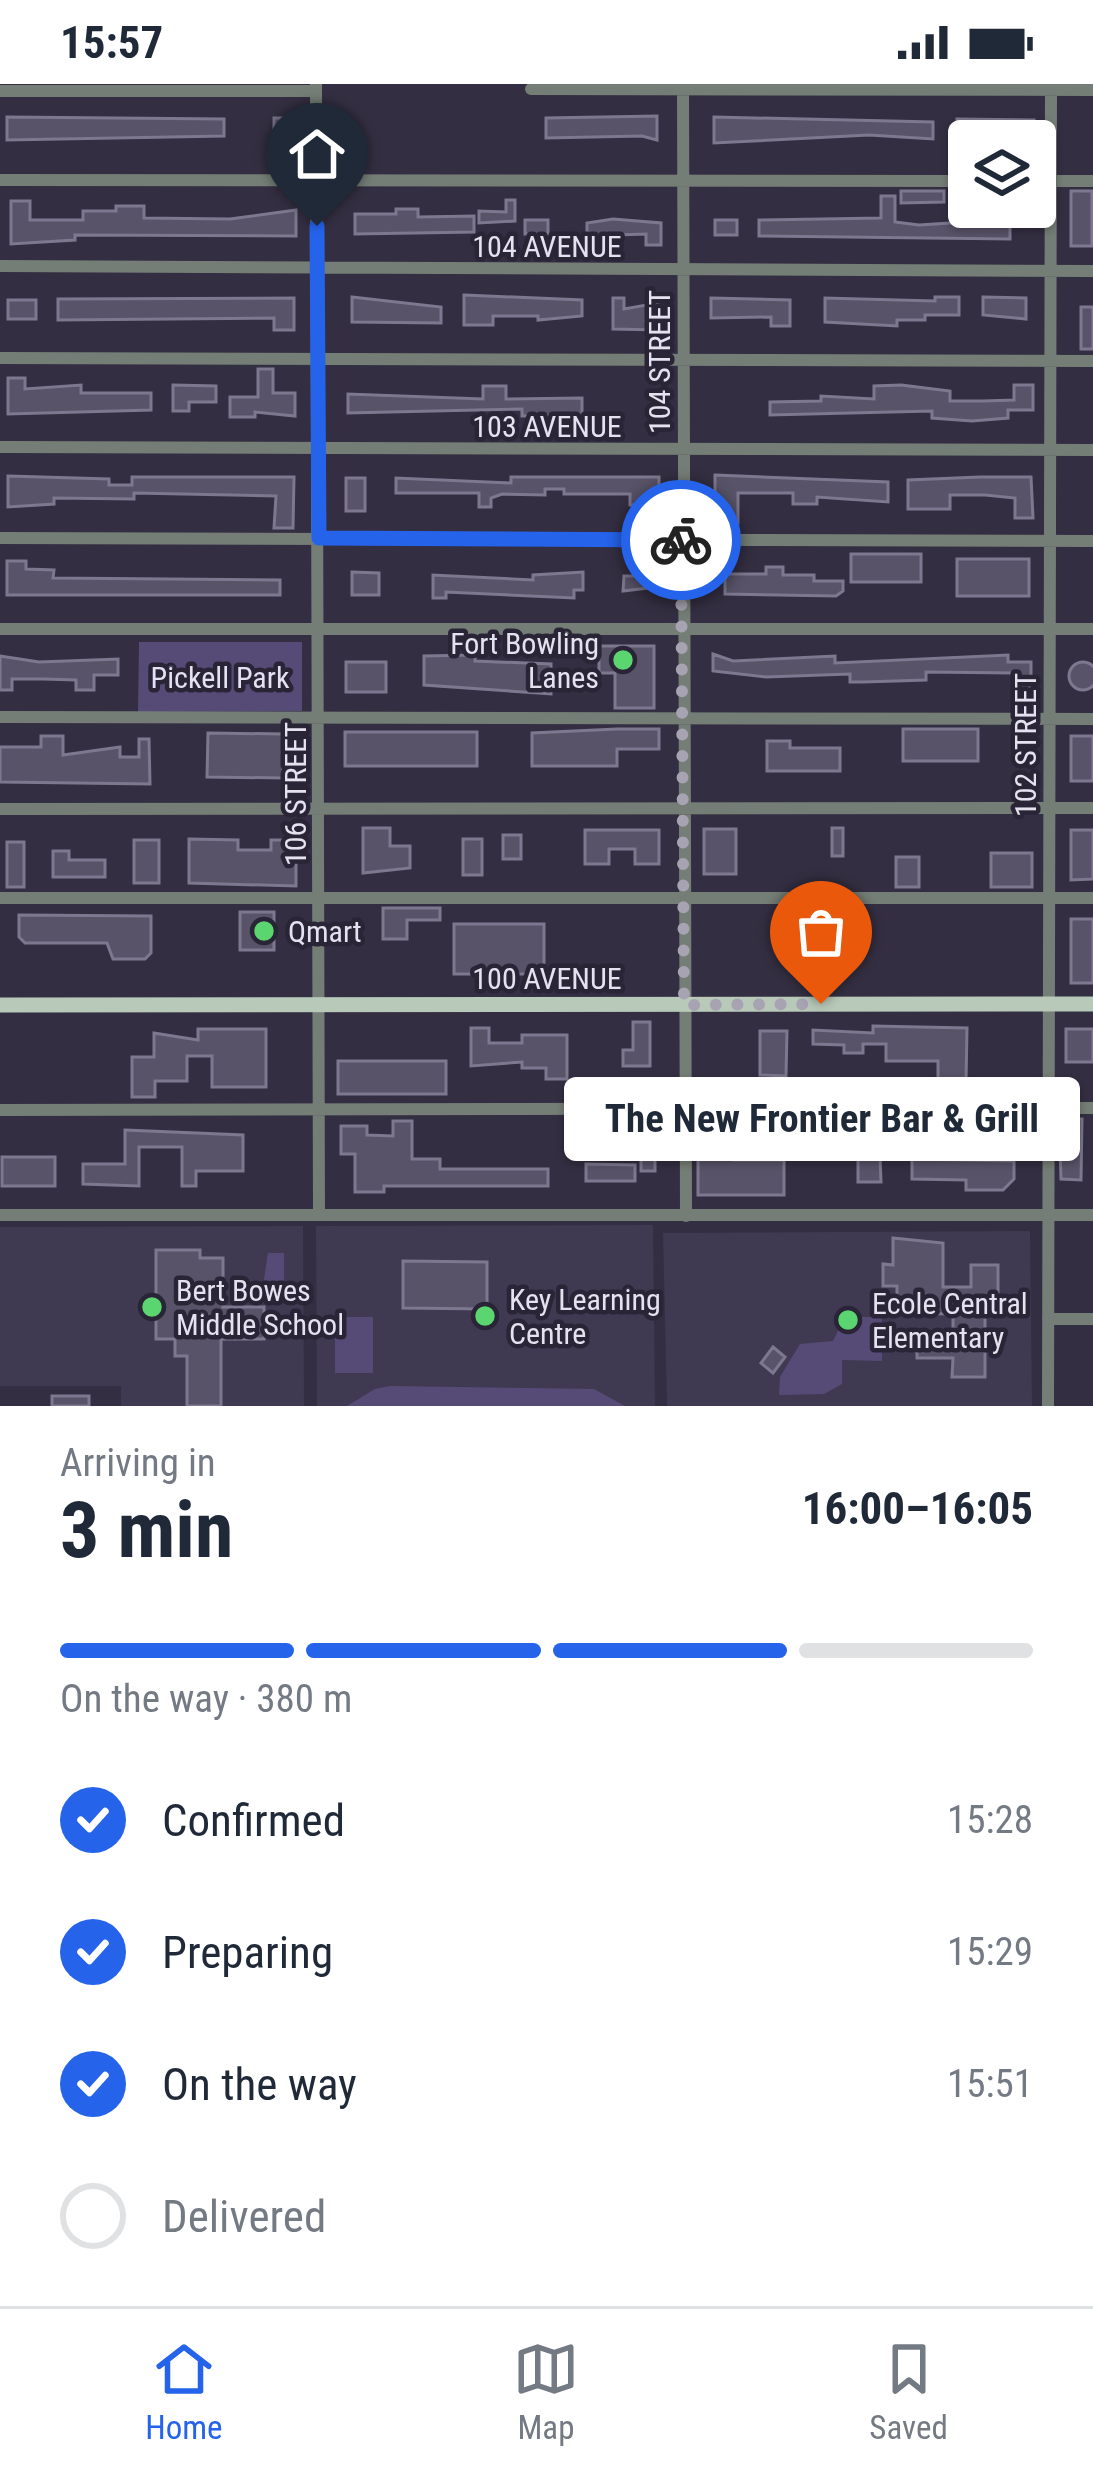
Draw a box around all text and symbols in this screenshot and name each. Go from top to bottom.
text: 15:57 [60,16,163,69]
pin [266,103,368,226]
map controls [948,120,1056,228]
button: layers [948,120,1056,228]
icon: home [284,121,350,187]
street label: 104 AVENUE [472,229,622,264]
street label: 104 STREET [642,290,677,434]
street label: 103 AVENUE [472,409,622,444]
courier [621,480,741,600]
icon: bike [648,507,714,573]
place label: Fort Bowling Lanes [450,626,599,695]
marker: Fort Bowling Lanes [610,647,636,673]
park label: Pickell Park [151,660,290,695]
street label: 102 STREET [1008,673,1043,817]
street label: 106 STREET [278,722,313,866]
pin [770,881,872,1004]
icon: bag [788,899,854,965]
place label: Qmart [288,914,362,949]
marker: Qmart [251,918,277,944]
street label: 100 AVENUE [472,961,622,996]
callout: The New Frontier Bar & Grill [563,1076,1079,1160]
text: The New Frontier Bar & Grill [605,1096,1039,1142]
place label: Bert Bowes Middle School [176,1273,344,1342]
place label: Key Learning Centre [509,1282,661,1351]
place label: Ecole Central Elementary [872,1286,1028,1355]
marker: Bert Bowes Middle School [139,1294,165,1320]
marker: Key Learning Centre [472,1303,498,1329]
marker: Ecole Central Elementary [835,1307,861,1333]
text: Arriving in [60,1440,216,1486]
text: 16:00–16:05 [802,1482,1033,1535]
text: 3 min [60,1485,233,1576]
text: On the way · 380 m [60,1676,352,1722]
icon: check [60,1787,126,1853]
text: Confirmed [162,1794,345,1847]
text: 15:28 [947,1797,1033,1843]
icon: check [60,1919,126,1985]
text: Preparing [162,1926,333,1979]
text: 15:29 [947,1929,1033,1975]
icon: check [60,2051,126,2117]
text: On the way [162,2058,357,2111]
text: 15:51 [947,2061,1033,2107]
text: Delivered [162,2190,326,2243]
tab: Home [145,2336,223,2447]
tab: Map [513,2336,579,2447]
tab: Saved [869,2336,948,2447]

